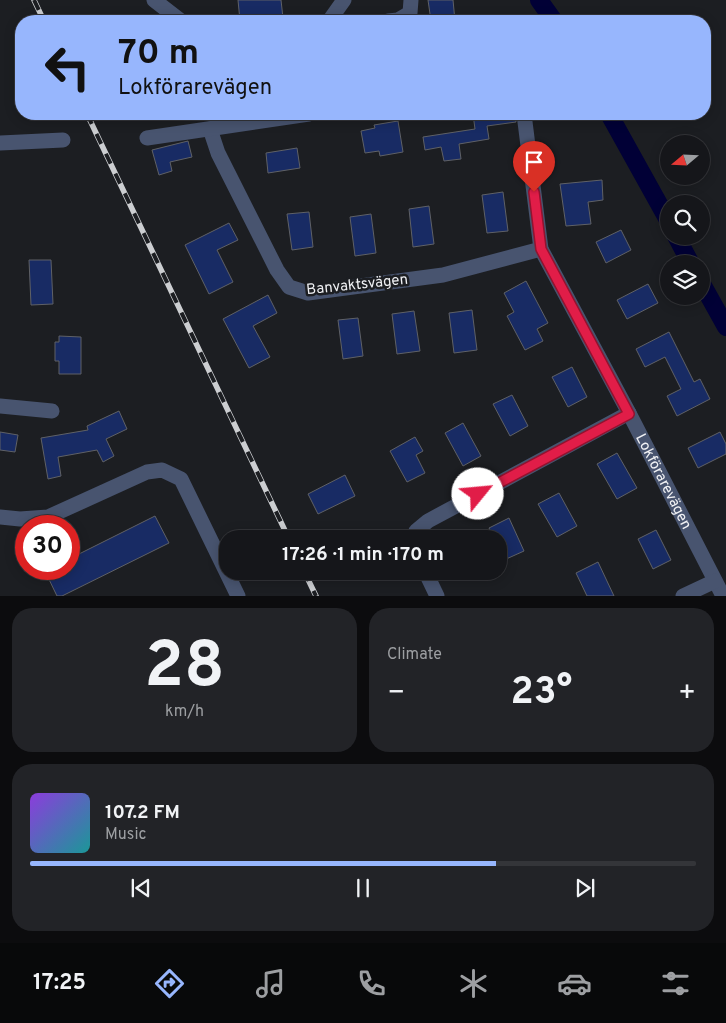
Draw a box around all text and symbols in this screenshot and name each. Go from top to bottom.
text: 70 m [118,32,199,76]
icon: left [35,35,100,100]
text: Lokförarevägen [118,75,272,102]
north arrow [660,135,710,185]
map controls [660,135,710,305]
pin [513,141,555,192]
icon: arrive [520,148,548,176]
button: search [660,195,710,245]
button: layers [660,255,710,305]
street label: Banvaktsvägen [305,271,409,300]
street label: Lokförarevägen [630,431,695,533]
position arrow [451,467,503,519]
speed limit sign: 30 [15,515,80,580]
text: 17:26 · 1 min · 170 m [282,543,444,567]
text: 28 [144,628,225,710]
text: Climate [387,645,442,665]
text: 23° [511,669,572,718]
text: − [387,676,405,712]
text: + [678,676,696,712]
text: km/h [165,702,204,722]
text: 107.2 FM [105,801,180,825]
text: Music [105,825,146,845]
icon: previous [127,874,155,902]
icon: pause [349,874,377,902]
icon: next [571,874,599,902]
icon: directions [152,966,187,1001]
icon: music [253,966,288,1001]
icon: phone [354,966,389,1001]
icon: climate [456,966,491,1001]
icon: car [557,966,592,1001]
icon: filters [658,966,693,1001]
text: 17:25 [33,970,86,997]

